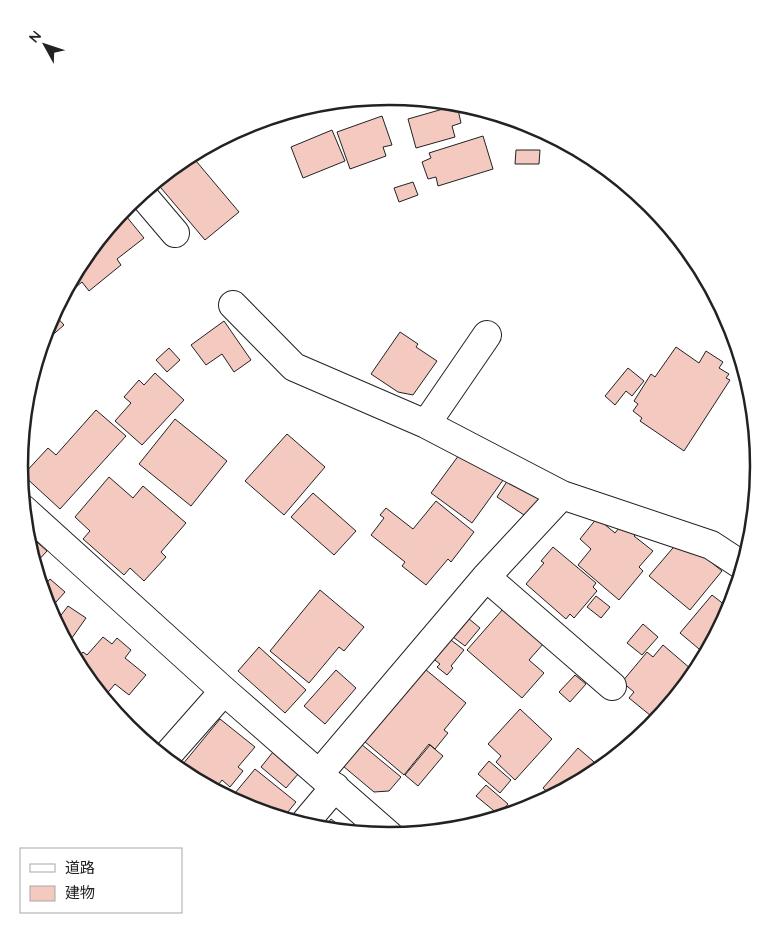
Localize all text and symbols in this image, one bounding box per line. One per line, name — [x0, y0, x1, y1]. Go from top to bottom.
north arrow — [20, 20, 70, 70]
text: N — [25, 27, 45, 46]
legend — [20, 848, 182, 913]
text: 道路 — [65, 858, 95, 877]
text: 建物 — [65, 883, 95, 902]

